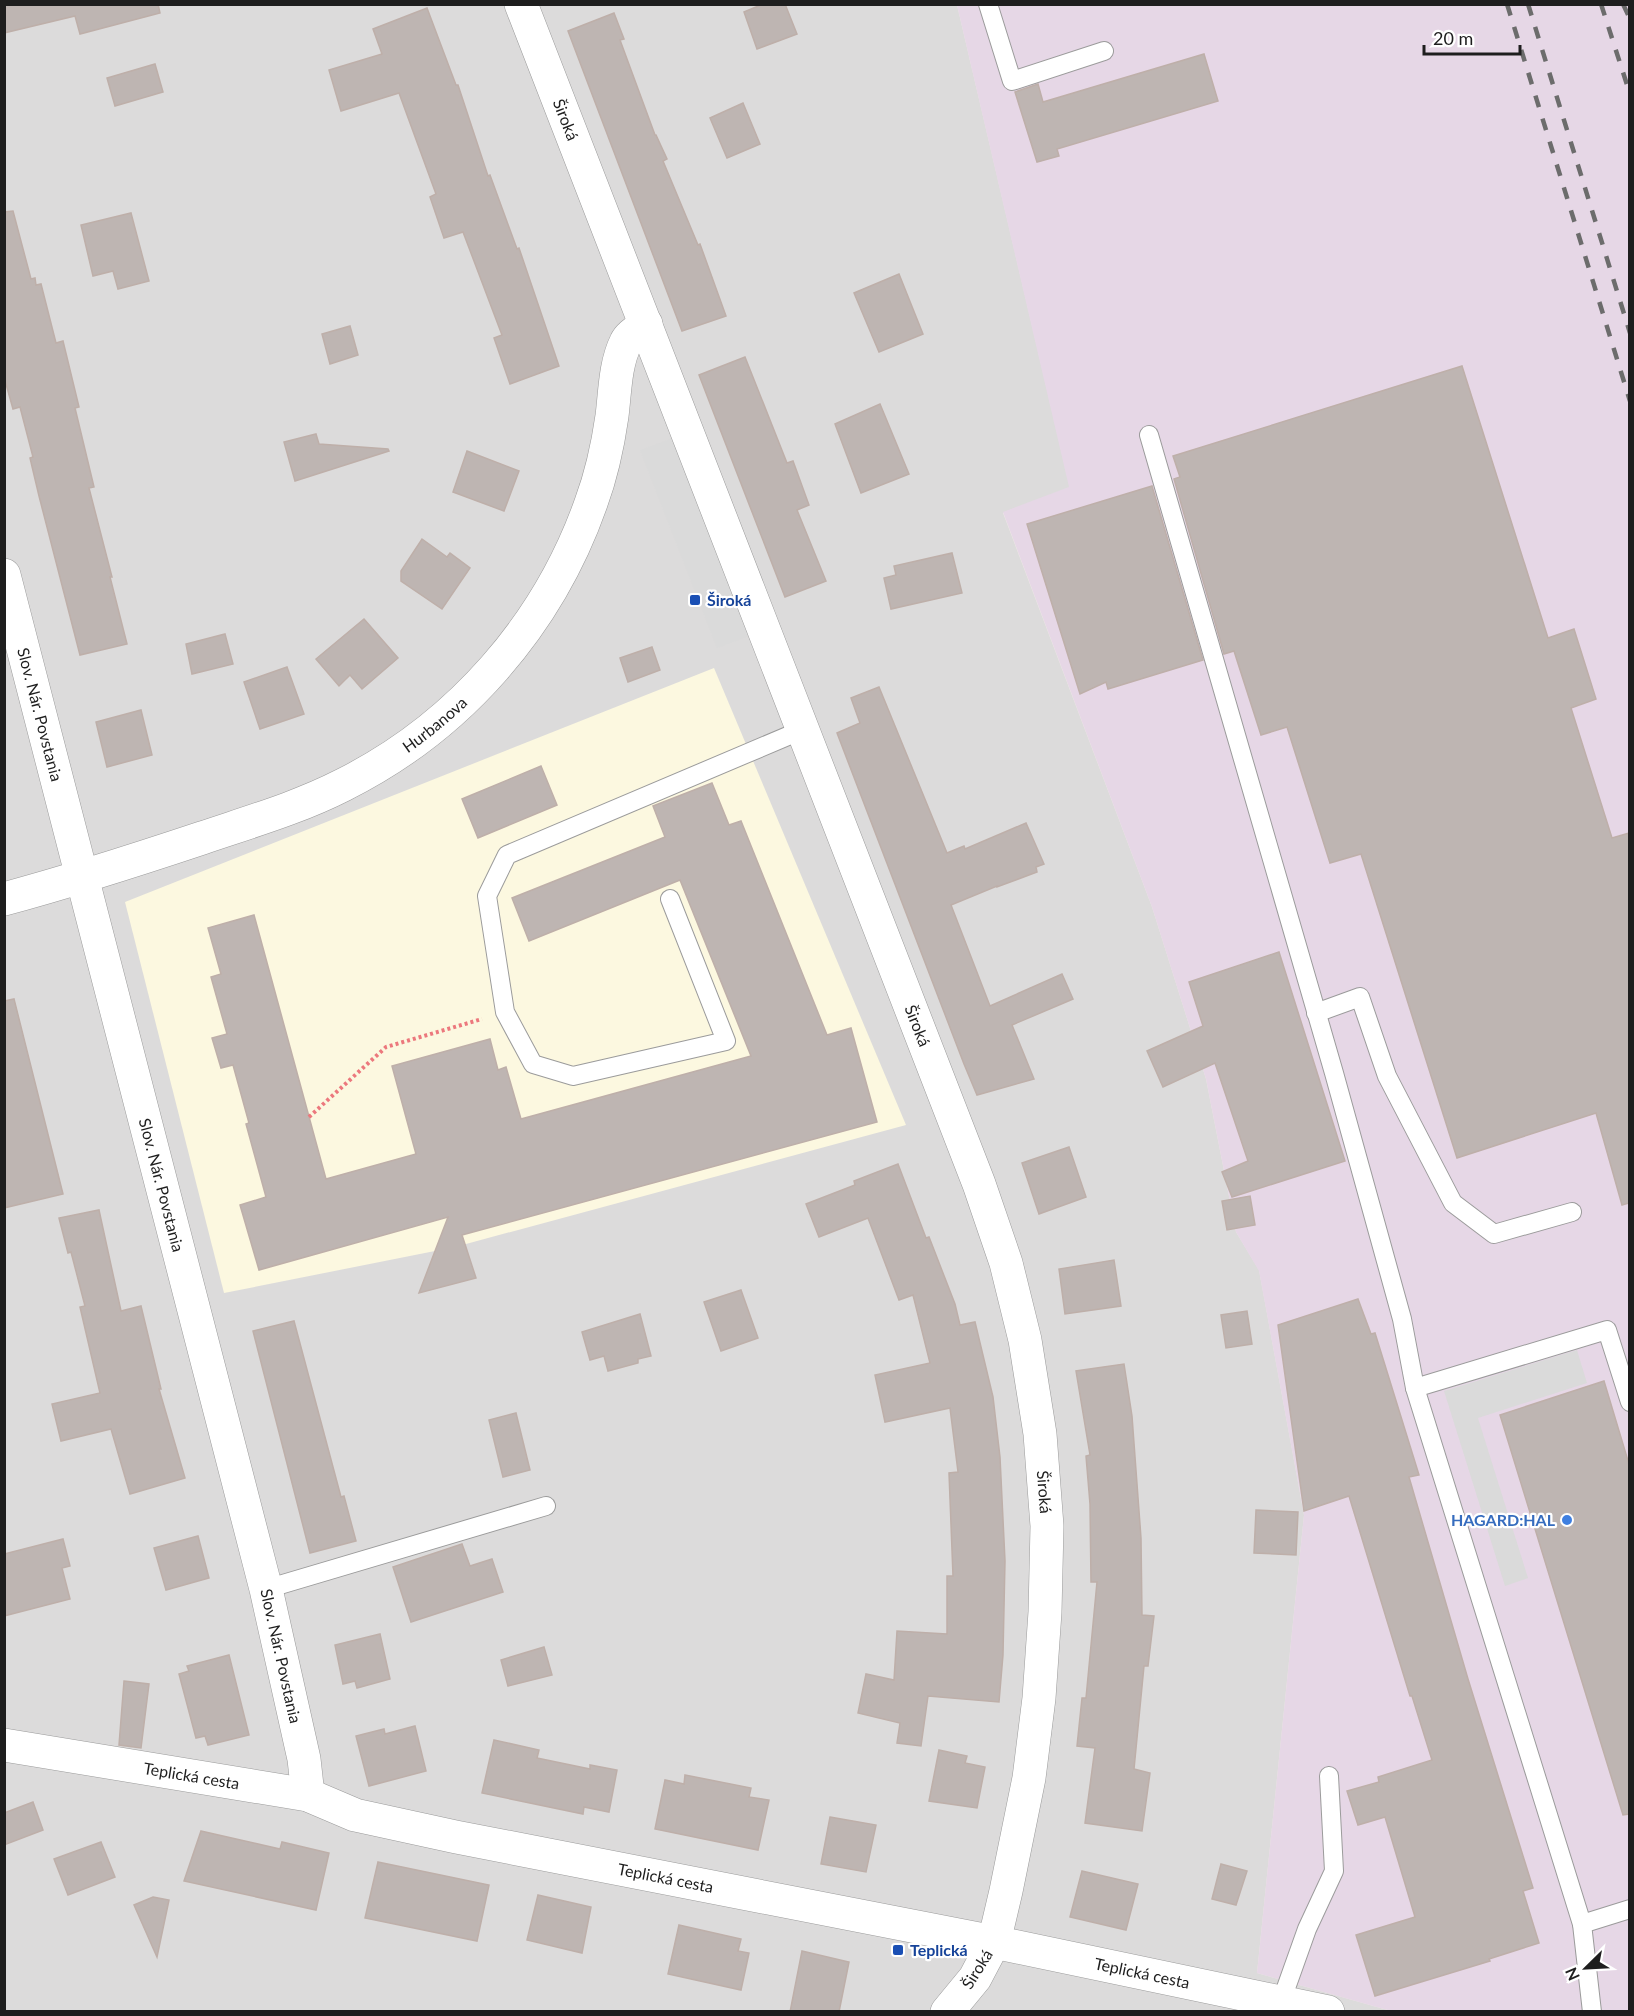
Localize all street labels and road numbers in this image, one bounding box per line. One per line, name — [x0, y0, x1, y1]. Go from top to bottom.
street label: Široká — [550, 96, 583, 143]
street label: Slov. Nár. Povstania — [14, 645, 67, 783]
street label: Hurbanova — [398, 692, 470, 756]
street label: Široká — [901, 1002, 935, 1049]
street label: Slov. Nár. Povstania — [136, 1116, 188, 1254]
street label: Široká — [1034, 1470, 1056, 1514]
street label: Slov. Nár. Povstania — [257, 1587, 306, 1725]
street label: Teplická cesta — [142, 1758, 241, 1793]
street label: Teplická cesta — [616, 1859, 715, 1896]
street label: Široká — [957, 1945, 996, 1992]
street label: Teplická cesta — [1093, 1953, 1192, 1992]

